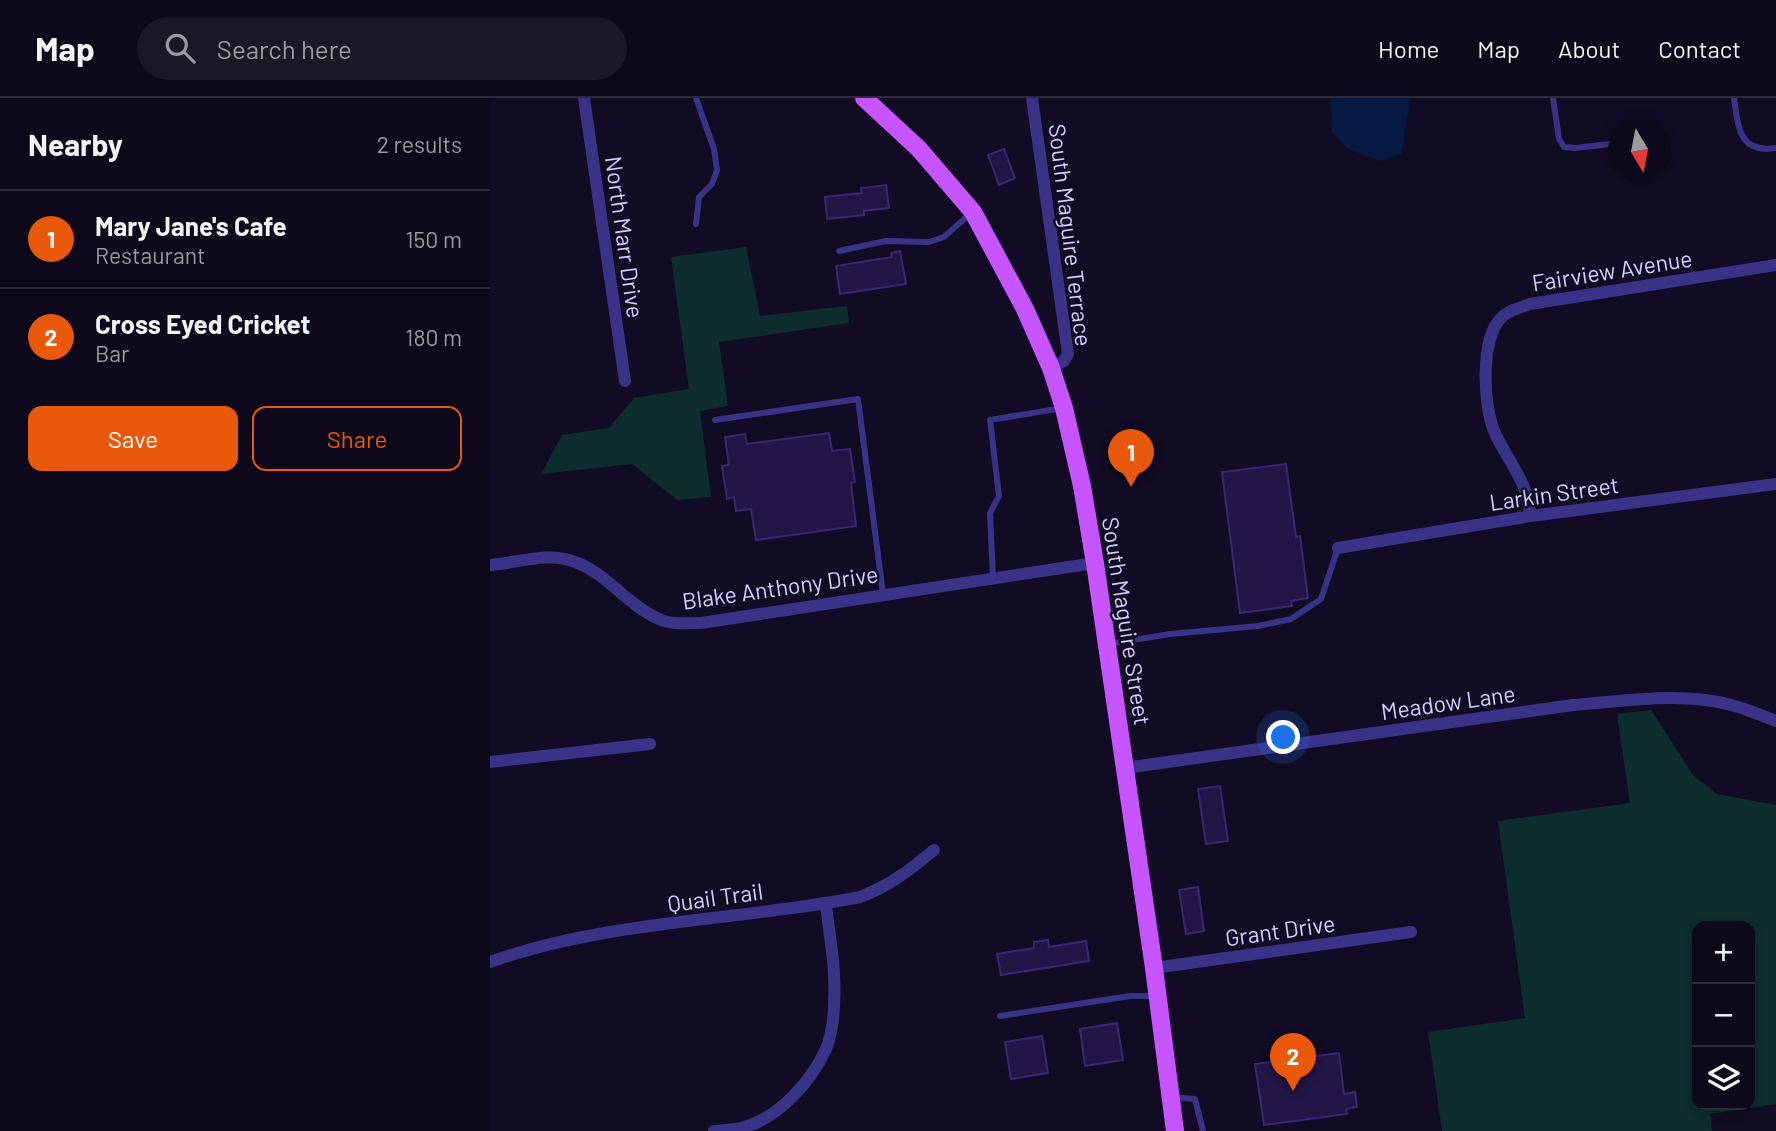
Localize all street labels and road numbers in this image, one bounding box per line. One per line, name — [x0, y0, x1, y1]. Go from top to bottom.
street label: South Maguire Terrace — [1043, 122, 1099, 348]
street label: North Marr Drive — [600, 154, 650, 320]
street label: Fairview Avenue — [1530, 244, 1694, 296]
street label: Larkin Street — [1487, 470, 1621, 516]
street label: South Maguire Street — [1097, 515, 1157, 727]
street label: Blake Anthony Drive — [680, 559, 880, 615]
street label: Meadow Lane — [1379, 679, 1517, 725]
street label: Quail Trail — [665, 876, 765, 918]
street label: Grant Drive — [1223, 908, 1337, 952]

